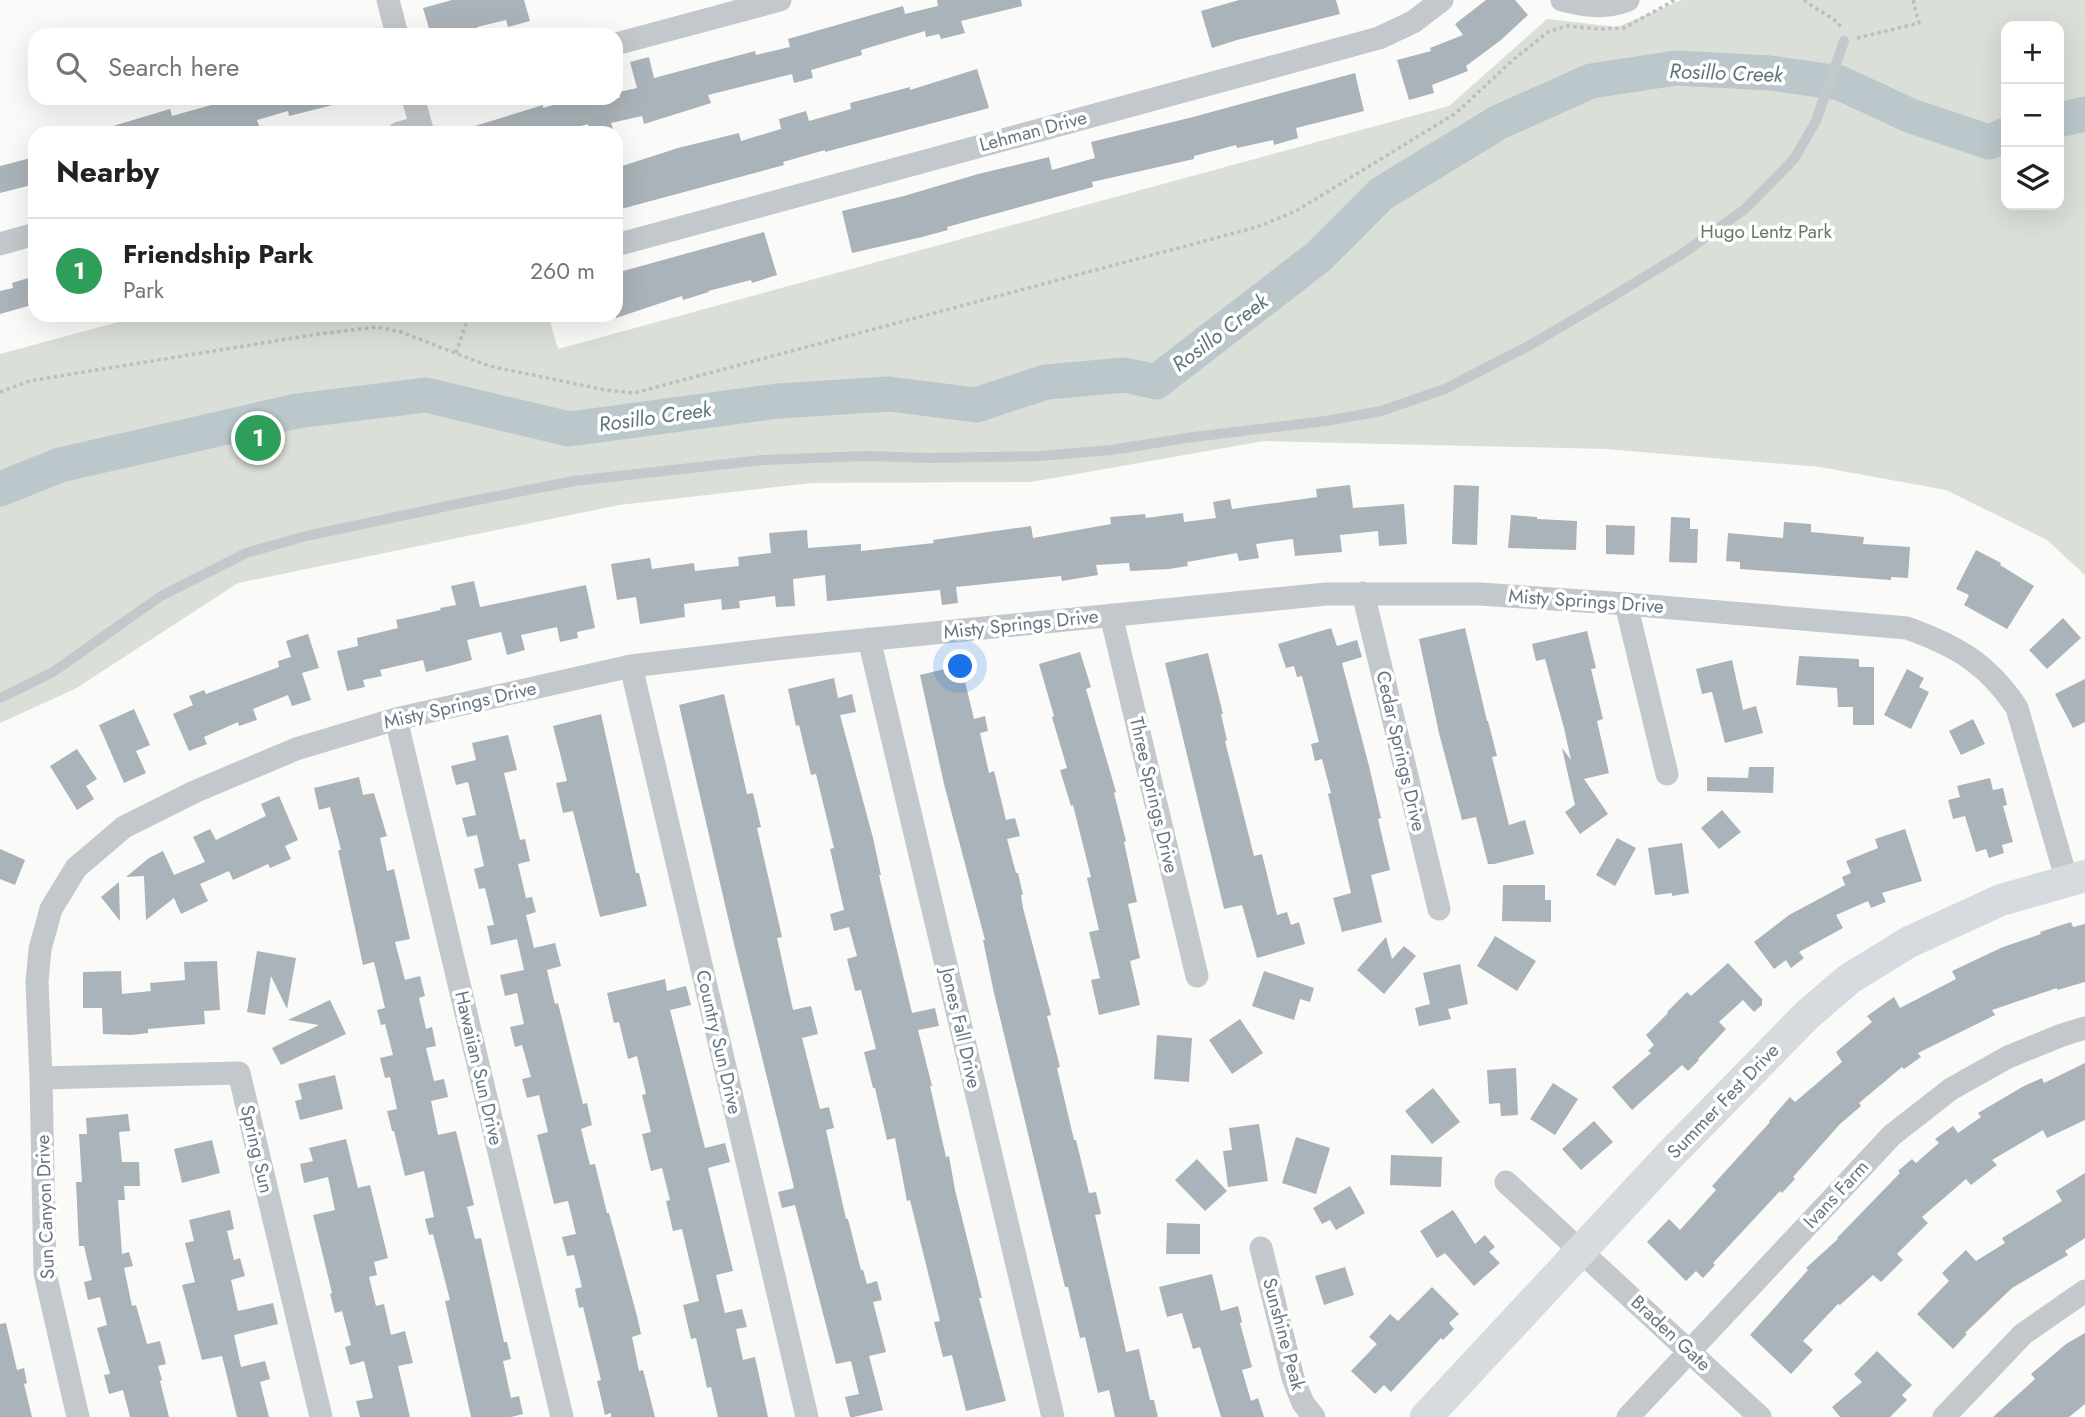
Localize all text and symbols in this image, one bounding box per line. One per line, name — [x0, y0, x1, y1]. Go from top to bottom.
map controls — [2001, 21, 2064, 210]
button: + — [2001, 21, 2064, 84]
search box — [28, 28, 623, 105]
icon: search — [52, 48, 90, 86]
text: Search here — [108, 48, 240, 86]
water label: Rosillo Creek — [1669, 56, 1784, 90]
button: − — [2001, 84, 2064, 147]
street label: Lehman Drive — [976, 104, 1090, 158]
button: layers — [2001, 147, 2064, 210]
text: Nearby — [56, 150, 159, 193]
park label: Hugo Lentz Park — [1700, 218, 1832, 245]
text: Friendship Park — [123, 235, 313, 273]
text: 1 — [73, 254, 85, 288]
text: 260 m — [530, 254, 595, 288]
text: Park — [123, 273, 164, 307]
water label: Rosillo Creek — [1166, 286, 1275, 379]
water label: Rosillo Creek — [597, 394, 714, 440]
pin: 1 — [235, 412, 281, 464]
street label: Misty Springs Drive — [1507, 582, 1665, 620]
street label: Misty Springs Drive — [942, 602, 1100, 646]
your location — [943, 649, 977, 683]
street label: Cedar Springs Drive — [1369, 668, 1433, 834]
street label: Misty Springs Drive — [381, 674, 539, 736]
street label: Three Springs Drive — [1123, 714, 1185, 876]
street label: Jones Fall Drive — [933, 962, 988, 1091]
street label: Country Sun Drive — [689, 967, 749, 1117]
street label: Hawaiian Sun Drive — [448, 988, 510, 1148]
street label: Summer Fest Drive — [1661, 1037, 1785, 1165]
street label: Spring Sun — [234, 1102, 280, 1196]
street label: Sun Canyon Drive — [29, 1134, 61, 1280]
street label: Ivans Farm — [1797, 1154, 1875, 1234]
street label: Sunshine Peak — [1256, 1275, 1312, 1394]
street label: Braden Gate — [1625, 1289, 1717, 1377]

